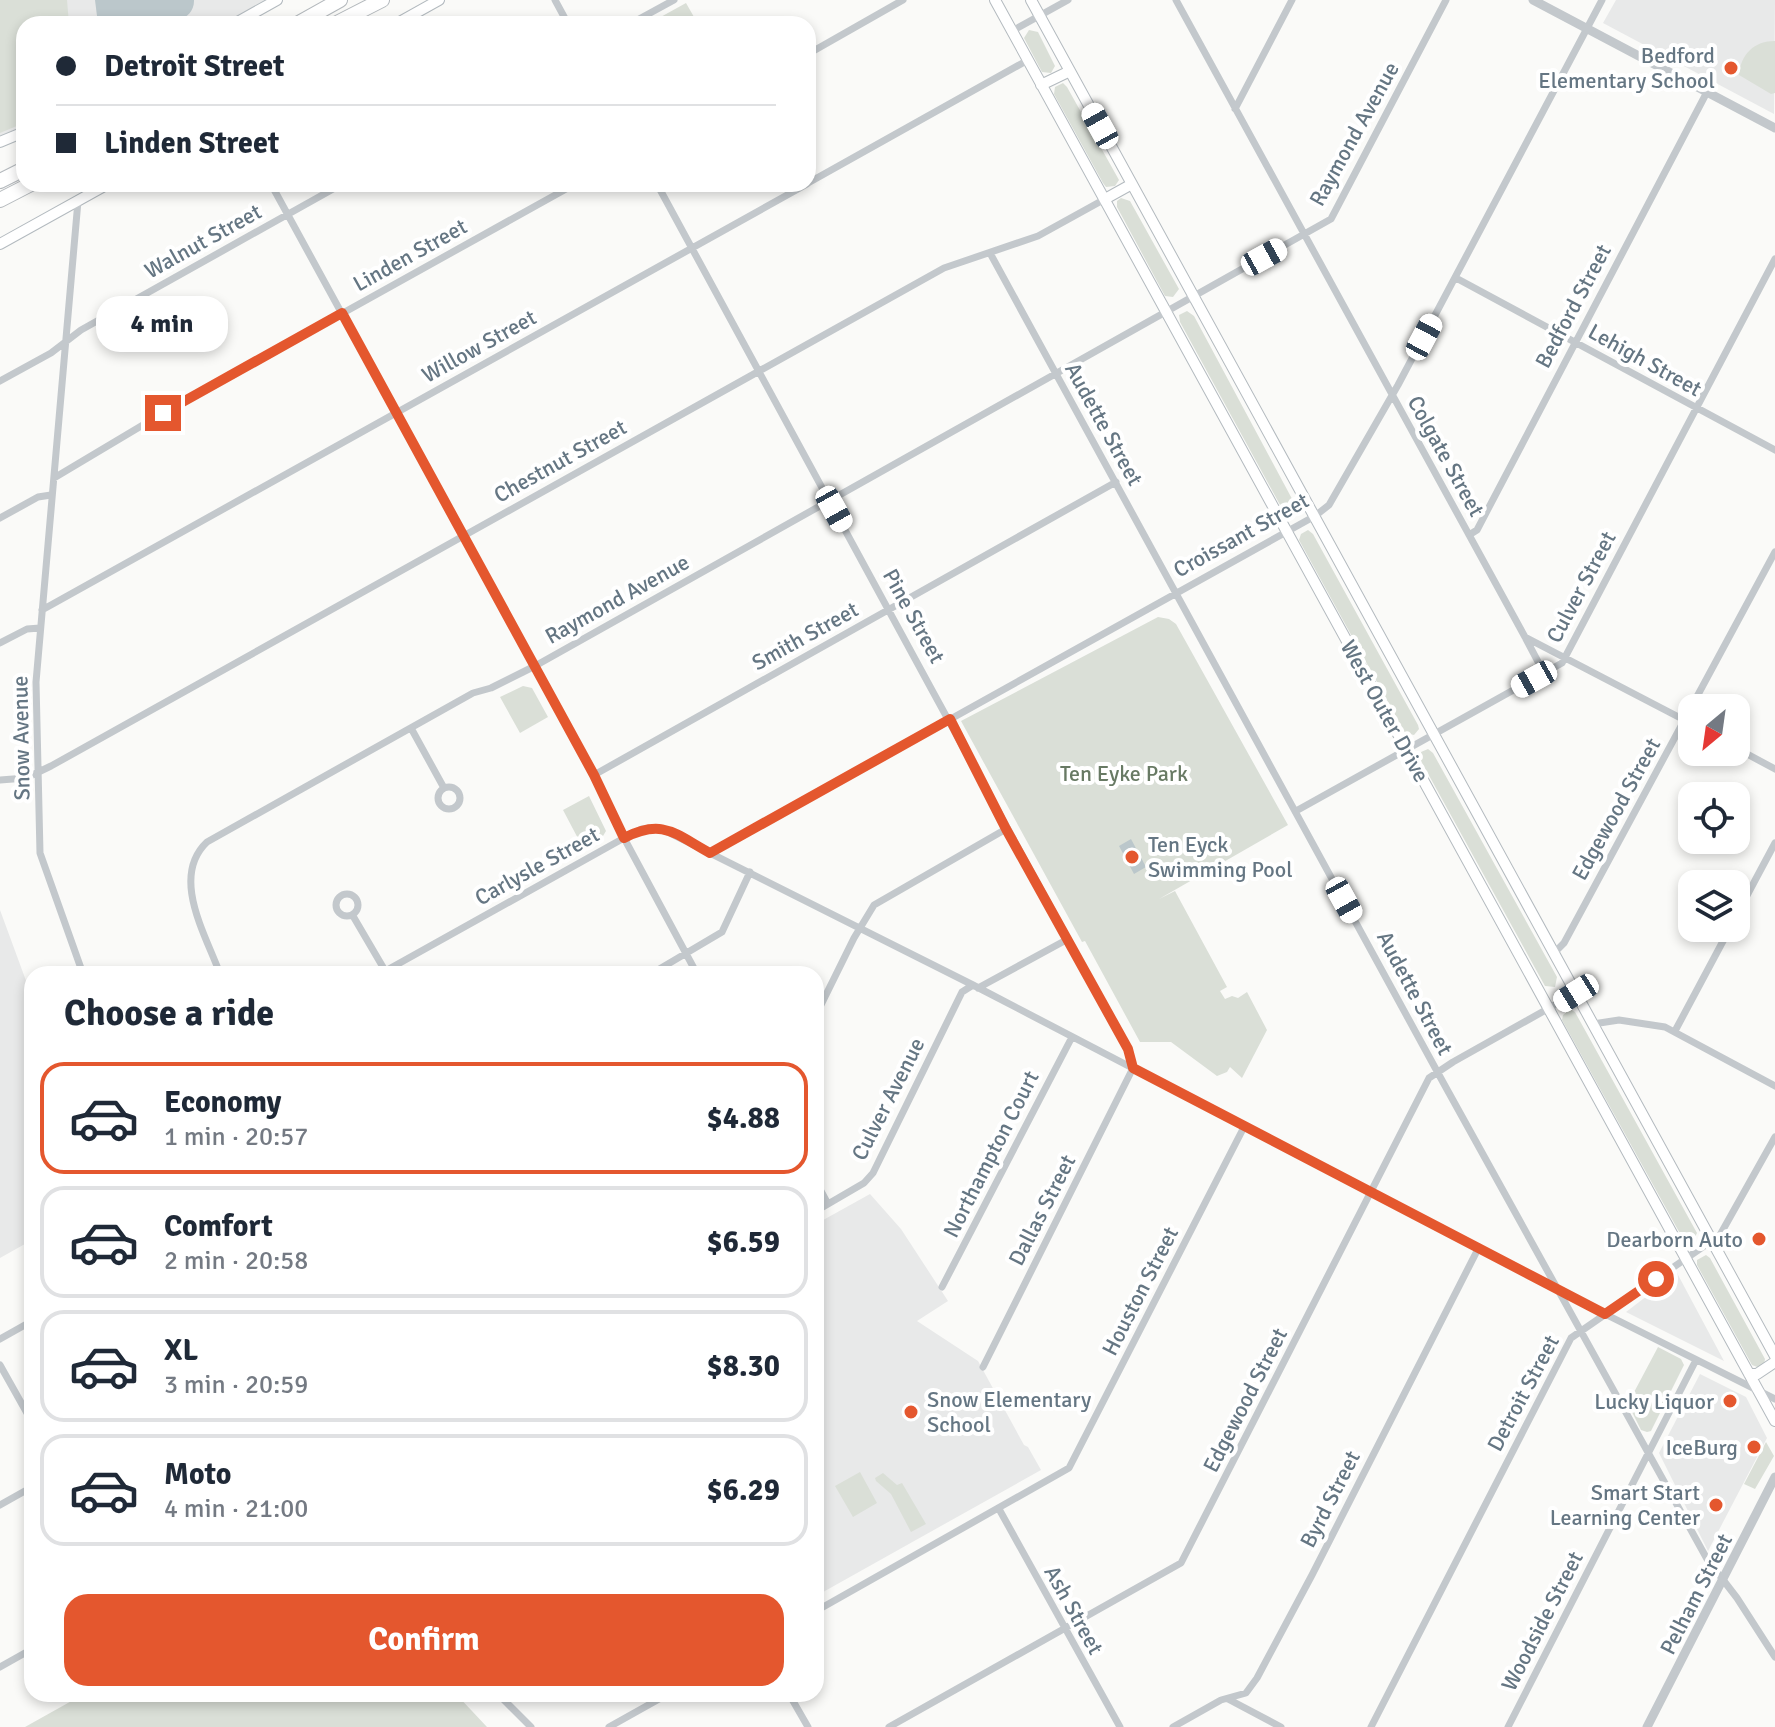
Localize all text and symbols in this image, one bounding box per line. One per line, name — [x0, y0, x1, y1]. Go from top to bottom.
place label: Bedford Elementary School — [1538, 42, 1715, 94]
text: Detroit Street — [104, 48, 284, 85]
street label: Raymond Avenue — [1303, 57, 1405, 211]
marker: Bedford Elementary School — [1722, 59, 1740, 77]
car — [1078, 99, 1122, 153]
text: Linden Street — [104, 125, 279, 162]
street label: Walnut Street — [140, 198, 266, 284]
street label: Linden Street — [348, 213, 472, 297]
car — [1237, 235, 1291, 279]
street label: Bedford Street — [1529, 239, 1617, 373]
callout: 4 min — [97, 297, 229, 353]
street label: Willow Street — [417, 303, 541, 388]
text: 4 min — [131, 308, 193, 340]
car — [1402, 310, 1446, 364]
street label: Lehigh Street — [1584, 318, 1707, 402]
street label: Audette Street — [1059, 358, 1149, 490]
street label: Colgate Street — [1402, 391, 1490, 521]
route end — [145, 395, 181, 431]
street label: Chestnut Street — [489, 413, 631, 509]
car — [812, 482, 856, 536]
street label: Croissant Street — [1169, 487, 1314, 583]
street label: Culver Street — [1540, 526, 1622, 647]
street label: Raymond Avenue — [540, 548, 694, 650]
street label: Pine Street — [877, 564, 951, 668]
street label: Smith Street — [747, 596, 863, 676]
street label: West Outer Drive — [1335, 635, 1435, 787]
car — [1507, 657, 1561, 701]
street label: Snow Avenue — [6, 675, 36, 801]
north arrow — [1678, 694, 1750, 766]
map controls — [1678, 694, 1750, 942]
street label: Edgewood Street — [1566, 733, 1666, 885]
park label: Ten Eyke Park — [1060, 760, 1188, 787]
button: locate — [1678, 782, 1750, 854]
street label: Carlysle Street — [470, 821, 604, 911]
place label: Ten Eyck Swimming Pool — [1148, 831, 1293, 883]
marker: Ten Eyck Swimming Pool — [1123, 848, 1141, 866]
button: layers — [1678, 870, 1750, 942]
car — [1322, 873, 1366, 927]
street label: Audette Street — [1371, 926, 1459, 1060]
car — [1549, 970, 1603, 1016]
text: Choose a ride — [64, 991, 274, 1036]
street label: Culver Avenue — [846, 1033, 930, 1165]
street label: Northampton Court — [937, 1066, 1045, 1242]
icon: car — [68, 1082, 140, 1154]
text: Economy — [164, 1084, 281, 1121]
text: $4.88 — [707, 1100, 780, 1137]
text: 1 min · 20:57 — [164, 1121, 308, 1153]
street label: Dallas Street — [1003, 1150, 1082, 1270]
icon: car — [68, 1206, 140, 1278]
text: Comfort — [164, 1208, 273, 1245]
street label: Houston Street — [1096, 1222, 1184, 1360]
text: $6.59 — [707, 1224, 780, 1261]
place label: Dearborn Auto — [1606, 1226, 1743, 1253]
marker: Dearborn Auto — [1750, 1230, 1768, 1248]
text: 2 min · 20:58 — [164, 1245, 308, 1277]
route start — [1638, 1261, 1674, 1297]
street label: Edgewood Street — [1197, 1323, 1293, 1477]
icon: car — [68, 1330, 140, 1402]
street label: Detroit Street — [1481, 1330, 1565, 1456]
text: XL — [164, 1332, 198, 1369]
text: $8.30 — [707, 1348, 780, 1385]
text: 3 min · 20:59 — [164, 1369, 308, 1401]
place label: Snow Elementary School — [927, 1386, 1092, 1438]
place label: Lucky Liquor — [1594, 1388, 1714, 1415]
marker: Lucky Liquor — [1721, 1392, 1739, 1410]
marker: Snow Elementary School — [902, 1403, 920, 1421]
place label: IceBurg — [1665, 1434, 1738, 1461]
marker: IceBurg — [1745, 1438, 1763, 1456]
street label: Byrd Street — [1294, 1446, 1366, 1552]
icon: car — [68, 1454, 140, 1526]
text: Moto — [164, 1456, 231, 1493]
text: $6.29 — [707, 1472, 780, 1509]
place label: Smart Start Learning Center — [1550, 1479, 1700, 1531]
text: 4 min · 21:00 — [164, 1493, 308, 1525]
marker: Smart Start Learning Center — [1707, 1496, 1725, 1514]
street label: Pelham Street — [1654, 1529, 1738, 1659]
street label: Woodside Street — [1495, 1547, 1589, 1695]
street label: Ash Street — [1039, 1561, 1110, 1659]
button: Confirm — [64, 1594, 784, 1686]

